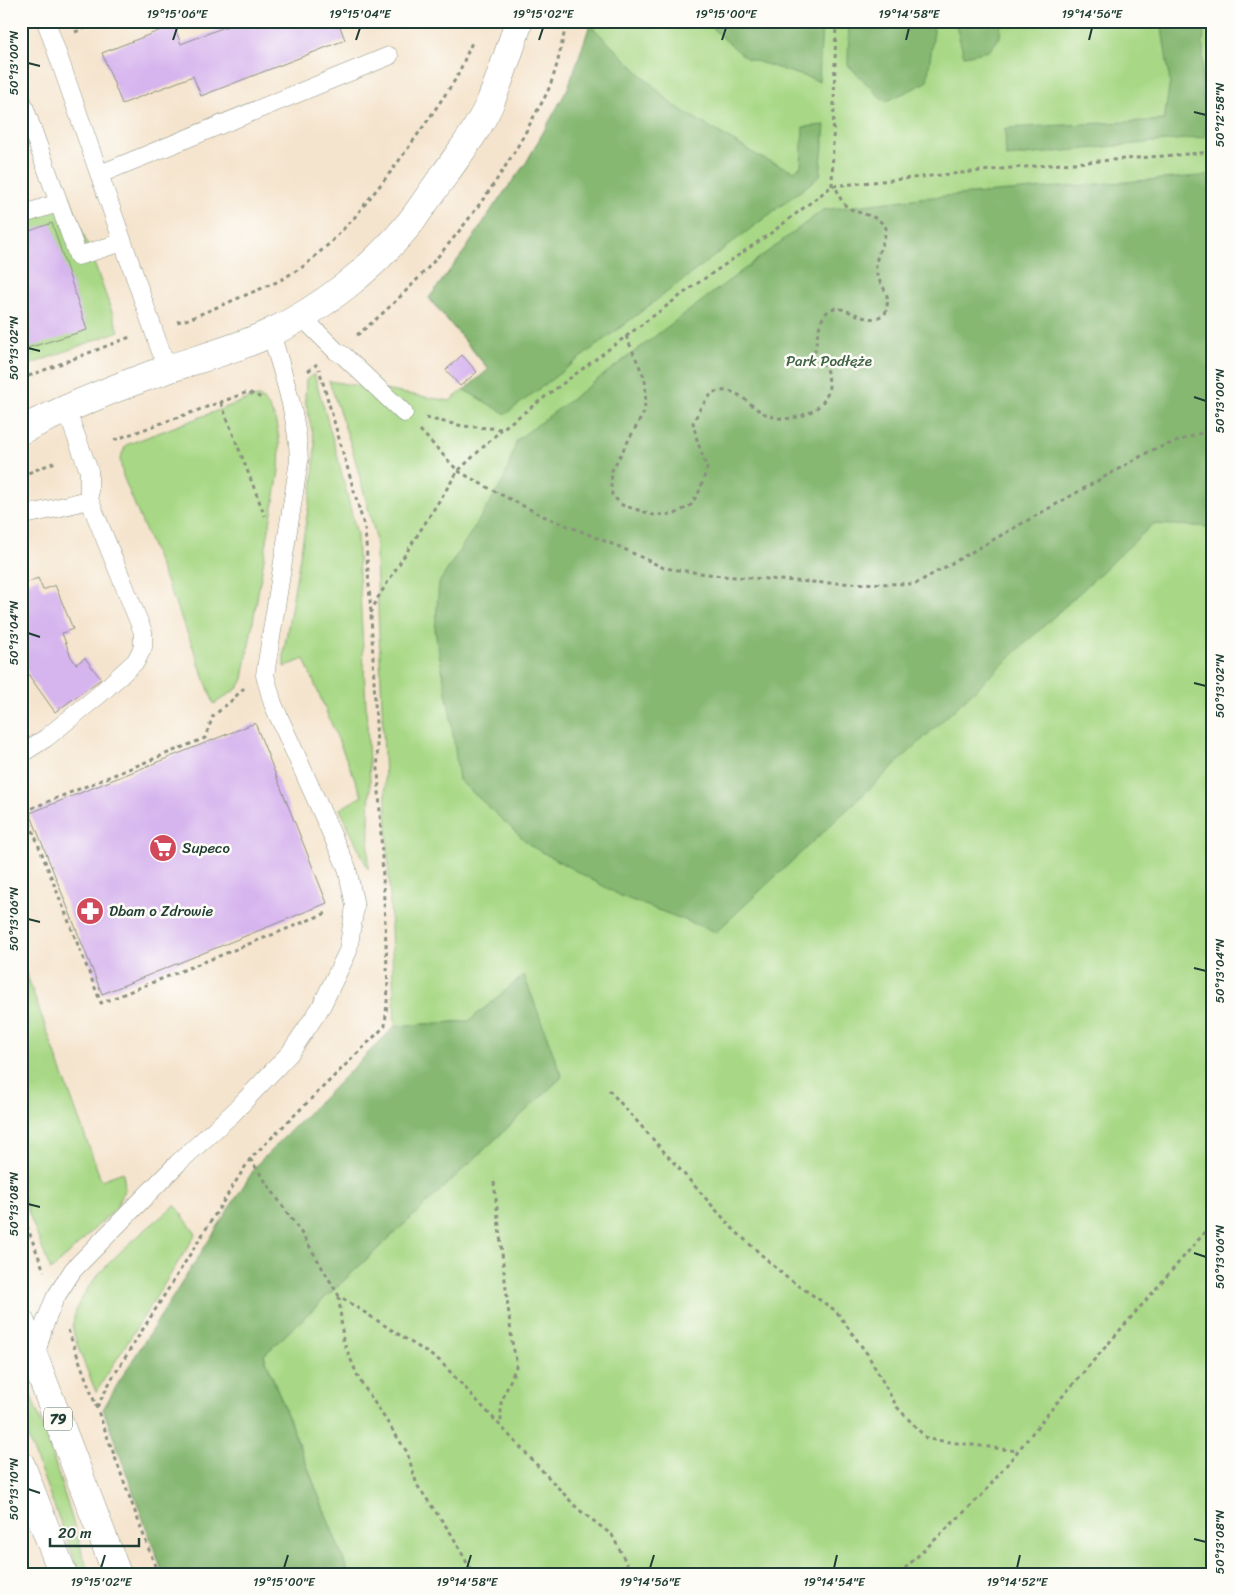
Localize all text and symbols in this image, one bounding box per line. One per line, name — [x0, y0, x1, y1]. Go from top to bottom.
text: 19°15'06"E — [147, 3, 209, 25]
text: 19°15'04"E — [329, 3, 392, 25]
text: 19°15'02"E — [513, 3, 575, 25]
text: 19°15'00"E — [695, 3, 758, 25]
text: 19°14'58"E — [879, 3, 941, 25]
text: 19°14'56"E — [1062, 3, 1124, 25]
text: 50°13'00"N — [3, 30, 25, 95]
text: 50°12'58"N — [1209, 82, 1231, 147]
text: 50°13'02"N — [3, 315, 25, 380]
park label: Park Podłęże — [786, 348, 872, 374]
text: 50°13'00"N — [1209, 368, 1231, 433]
text: 50°13'04"N — [3, 600, 25, 665]
text: 50°13'02"N — [1209, 653, 1231, 718]
supermarket icon: Supeco — [148, 833, 178, 863]
place label: Supeco — [182, 835, 231, 861]
text: 50°13'06"N — [3, 886, 25, 951]
pharmacy icon: Dbam o Zdrowie — [75, 896, 105, 926]
place label: Dbam o Zdrowie — [109, 898, 214, 924]
text: 50°13'04"N — [1209, 938, 1231, 1003]
text: 50°13'08"N — [3, 1171, 25, 1236]
text: 50°13'06"N — [1209, 1224, 1231, 1289]
road number: 79 — [44, 1408, 72, 1430]
text: 50°13'10"N — [3, 1457, 25, 1520]
text: 50°13'08"N — [1209, 1509, 1231, 1574]
scale bar — [50, 1515, 139, 1547]
text: 20 m — [58, 1520, 92, 1546]
text: 19°15'02"E — [71, 1571, 133, 1593]
text: 19°15'00"E — [253, 1571, 316, 1593]
text: 19°14'58"E — [437, 1571, 499, 1593]
text: 19°14'56"E — [620, 1571, 682, 1593]
text: 19°14'54"E — [803, 1571, 866, 1593]
text: 19°14'52"E — [987, 1571, 1049, 1593]

